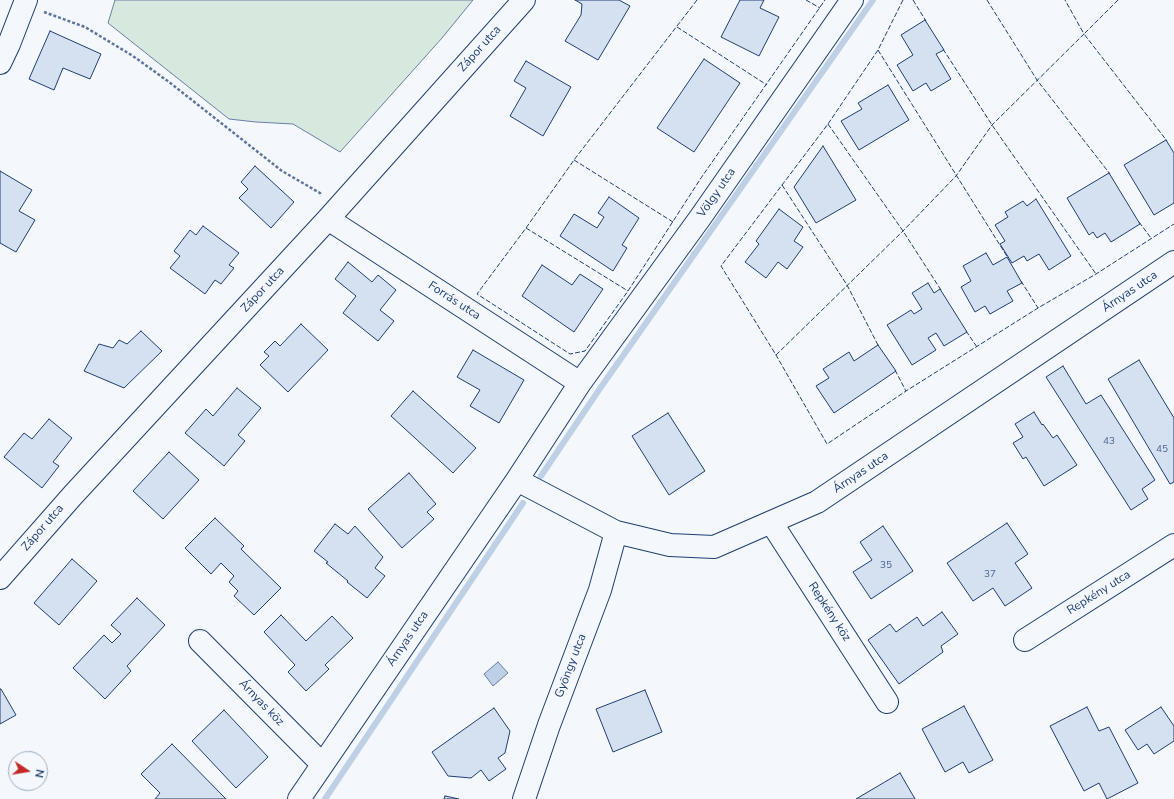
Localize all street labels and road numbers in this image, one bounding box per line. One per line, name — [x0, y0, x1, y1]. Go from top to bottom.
street label: Zápor utca — [456, 23, 504, 75]
street label: Völgy utca — [695, 166, 739, 220]
street label: Zápor utca — [238, 264, 288, 316]
street label: Árnyas utca — [1100, 268, 1160, 316]
street label: Forrás utca — [425, 279, 483, 323]
street label: Árnyas utca — [831, 449, 891, 497]
street label: Zápor utca — [19, 502, 67, 554]
street label: Repkény utca — [1065, 568, 1133, 618]
street label: Repkény köz — [805, 580, 853, 644]
street label: Árnyas utca — [384, 609, 432, 669]
street label: Gyöngy utca — [552, 632, 590, 700]
street label: Árnyas köz — [235, 677, 287, 729]

